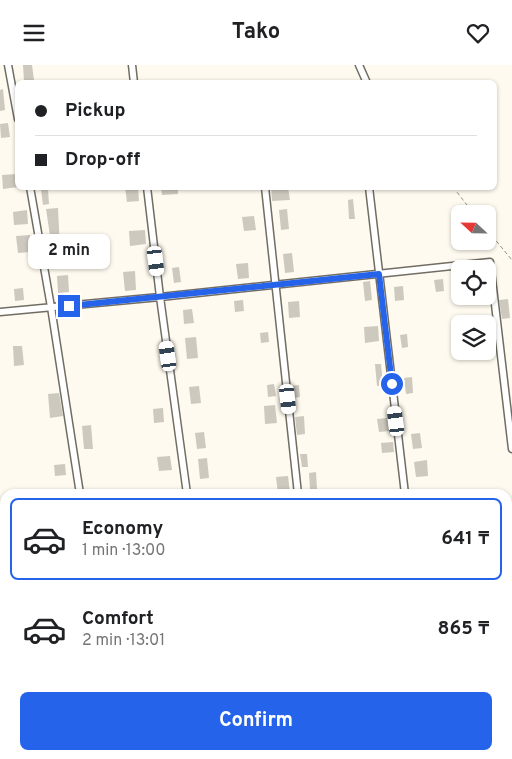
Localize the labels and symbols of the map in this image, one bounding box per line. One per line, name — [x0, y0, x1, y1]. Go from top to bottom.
north arrow — [451, 205, 496, 250]
callout: 2 min — [28, 233, 110, 269]
car — [146, 245, 165, 277]
route end — [58, 295, 80, 317]
car — [158, 340, 177, 372]
route start — [381, 373, 403, 395]
car — [278, 383, 297, 415]
car — [386, 405, 405, 437]

